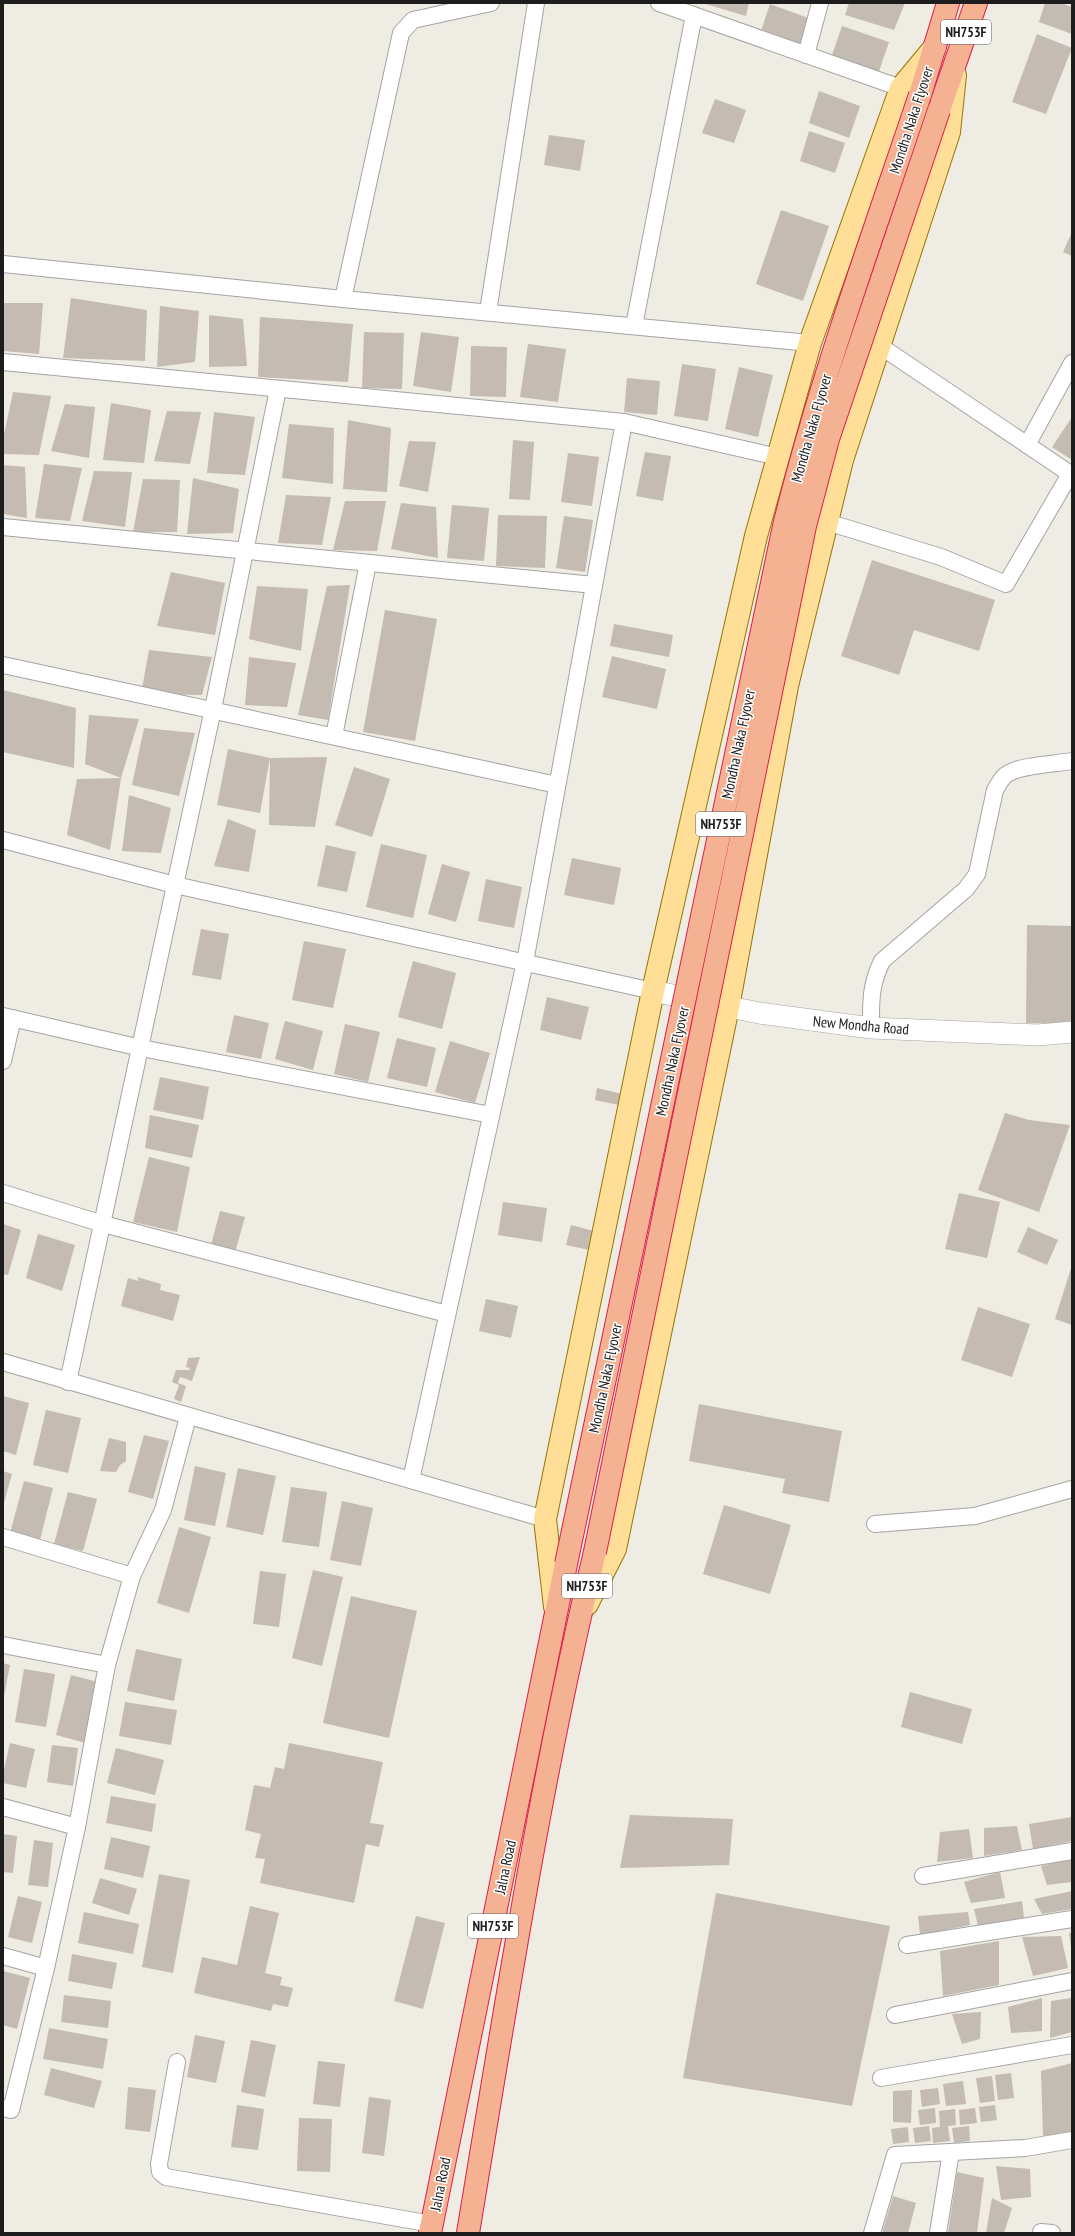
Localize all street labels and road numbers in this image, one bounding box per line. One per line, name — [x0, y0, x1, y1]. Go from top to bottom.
road number: NH753F — [941, 20, 991, 44]
street label: Mondha Naka Flyover — [885, 63, 938, 176]
street label: Mondha Naka Flyover — [786, 371, 836, 484]
street label: Mondha Naka Flyover — [717, 687, 759, 801]
road number: NH753F — [696, 812, 746, 836]
street label: Mondha Naka Flyover — [651, 1004, 693, 1118]
street label: New Mondha Road — [812, 1011, 910, 1039]
street label: Mondha Naka Flyover — [584, 1321, 626, 1435]
road number: NH753F — [562, 1574, 612, 1598]
street label: Jalna Road — [490, 1838, 520, 1897]
road number: NH753F — [468, 1914, 518, 1938]
street label: Jalna Road — [425, 2155, 455, 2214]

